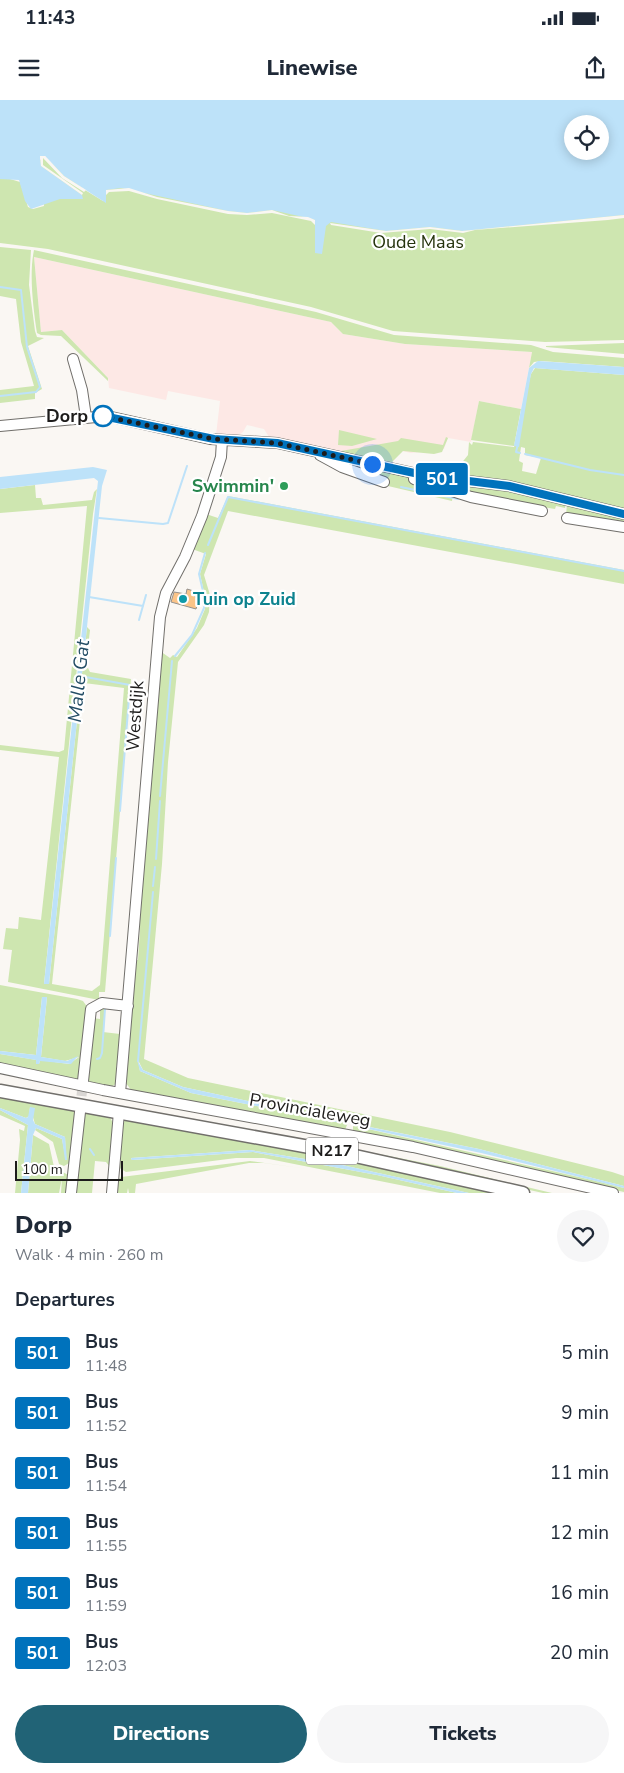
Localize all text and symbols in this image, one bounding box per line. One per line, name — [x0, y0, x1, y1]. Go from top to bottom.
text: 11:43 — [25, 5, 75, 31]
text: Linewise — [266, 53, 358, 83]
icon: menu — [15, 54, 43, 82]
icon: share — [581, 54, 609, 82]
map controls — [564, 115, 609, 160]
button: locate — [564, 115, 609, 160]
park label: Oude Maas — [372, 230, 464, 254]
place label: Dorp — [46, 404, 88, 428]
marker: Dorp — [92, 405, 114, 427]
your location — [360, 452, 385, 477]
line badge: 501 — [413, 463, 471, 495]
text: 501 — [426, 467, 458, 491]
place label: Swimmin' — [192, 474, 274, 498]
marker: Swimmin' — [278, 480, 290, 492]
place label: Tuin op Zuid — [193, 587, 296, 611]
marker: Tuin op Zuid — [177, 593, 189, 605]
water label: Malle Gat — [62, 637, 96, 724]
street label: Westdijk — [121, 679, 150, 752]
street label: Provincialeweg — [247, 1088, 373, 1132]
road number: N217 — [306, 1138, 358, 1164]
scale bar — [15, 1158, 122, 1181]
text: 100 m — [22, 1160, 63, 1179]
text: Dorp — [15, 1209, 72, 1241]
button: heart — [557, 1210, 609, 1262]
text: Walk · 4 min · 260 m — [15, 1244, 163, 1266]
text: Departures — [15, 1287, 115, 1313]
text: Bus — [85, 1329, 118, 1355]
text: 5 min — [561, 1340, 609, 1366]
text: 501 — [26, 1341, 59, 1365]
text: 11:48 — [85, 1355, 127, 1377]
text: Bus — [85, 1389, 118, 1415]
text: 9 min — [561, 1400, 609, 1426]
text: 501 — [26, 1401, 59, 1425]
text: 11:52 — [85, 1415, 127, 1437]
text: Bus — [85, 1449, 118, 1475]
text: 11 min — [550, 1460, 609, 1486]
text: 501 — [26, 1461, 59, 1485]
text: 11:54 — [85, 1475, 127, 1497]
text: Bus — [85, 1509, 118, 1535]
text: 12 min — [550, 1520, 609, 1546]
text: 501 — [26, 1521, 59, 1545]
text: 11:55 — [85, 1535, 127, 1557]
text: Bus — [85, 1569, 118, 1595]
text: 16 min — [550, 1580, 609, 1606]
text: 501 — [26, 1581, 59, 1605]
text: 11:59 — [85, 1595, 127, 1617]
text: Bus — [85, 1629, 118, 1655]
text: 20 min — [550, 1640, 609, 1666]
text: 501 — [26, 1641, 59, 1665]
text: 12:03 — [85, 1655, 127, 1677]
button: Directions — [15, 1705, 307, 1763]
button: Tickets — [317, 1705, 609, 1763]

